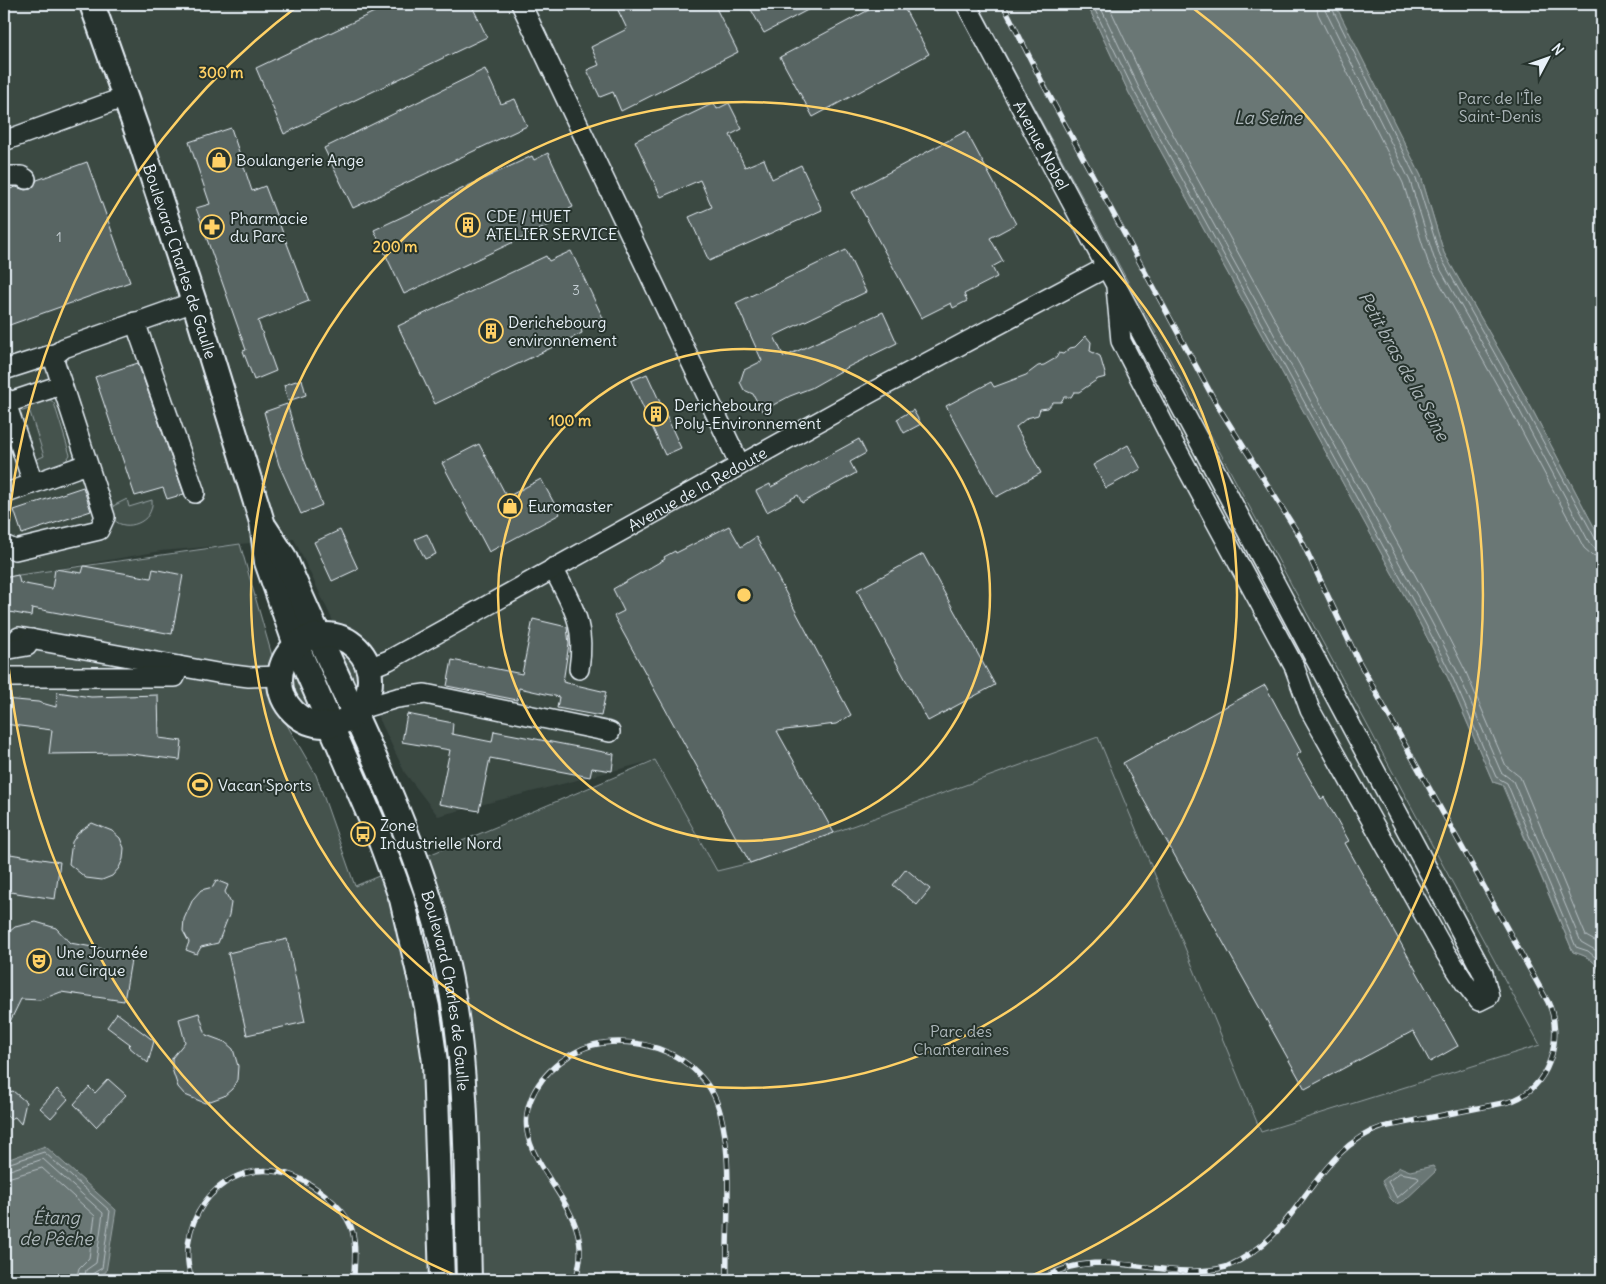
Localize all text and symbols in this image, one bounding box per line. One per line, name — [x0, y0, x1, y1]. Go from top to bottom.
north arrow — [1524, 32, 1574, 82]
text: N — [1548, 40, 1568, 59]
text: 300 m — [199, 63, 244, 82]
park label: Parc de l'Île Saint-Denis — [1458, 88, 1542, 126]
street label: Avenue Nobel — [1009, 97, 1073, 193]
water label: La Seine — [1234, 106, 1303, 129]
shop icon: Boulangerie Ange — [206, 147, 232, 173]
place label: Boulangerie Ange — [236, 150, 364, 170]
street label: Boulevard Charles de Gaulle — [139, 161, 221, 361]
place label: CDE / HUET ATELIER SERVICE — [486, 206, 617, 244]
place label: Pharmacie du Parc — [230, 208, 308, 246]
building icon: CDE / HUET ATELIER SERVICE — [455, 212, 481, 238]
pharmacy icon: Pharmacie du Parc — [199, 214, 225, 240]
house number: 1 — [56, 228, 62, 246]
text: 200 m — [373, 237, 417, 256]
house number: 3 — [572, 281, 580, 299]
water label: Petit bras de la Seine — [1353, 287, 1455, 446]
place label: Derichebourg environnement — [508, 312, 617, 350]
building icon: Derichebourg environnement — [478, 318, 504, 344]
place label: Derichebourg Poly-Environnement — [674, 395, 822, 433]
building icon: Derichebourg Poly-Environnement — [643, 401, 669, 427]
text: 100 m — [549, 411, 591, 430]
street label: Avenue de la Redoute — [624, 442, 770, 536]
shop icon: Euromaster — [497, 493, 523, 519]
place label: Euromaster — [528, 496, 613, 516]
centre of rings — [735, 586, 753, 604]
sports icon: Vacan'Sports — [187, 772, 213, 798]
place label: Vacan'Sports — [218, 775, 312, 795]
place label: Zone Industrielle Nord — [380, 815, 502, 853]
bus stop icon: Zone Industrielle Nord — [350, 821, 376, 847]
street label: Boulevard Charles de Gaulle — [417, 888, 474, 1092]
place label: Une Journée au Cirque — [56, 942, 148, 980]
theatre icon: Une Journée au Cirque — [26, 948, 52, 974]
park label: Parc des Chanteraines — [913, 1021, 1009, 1059]
water label: Étang de Pêche — [19, 1206, 94, 1250]

